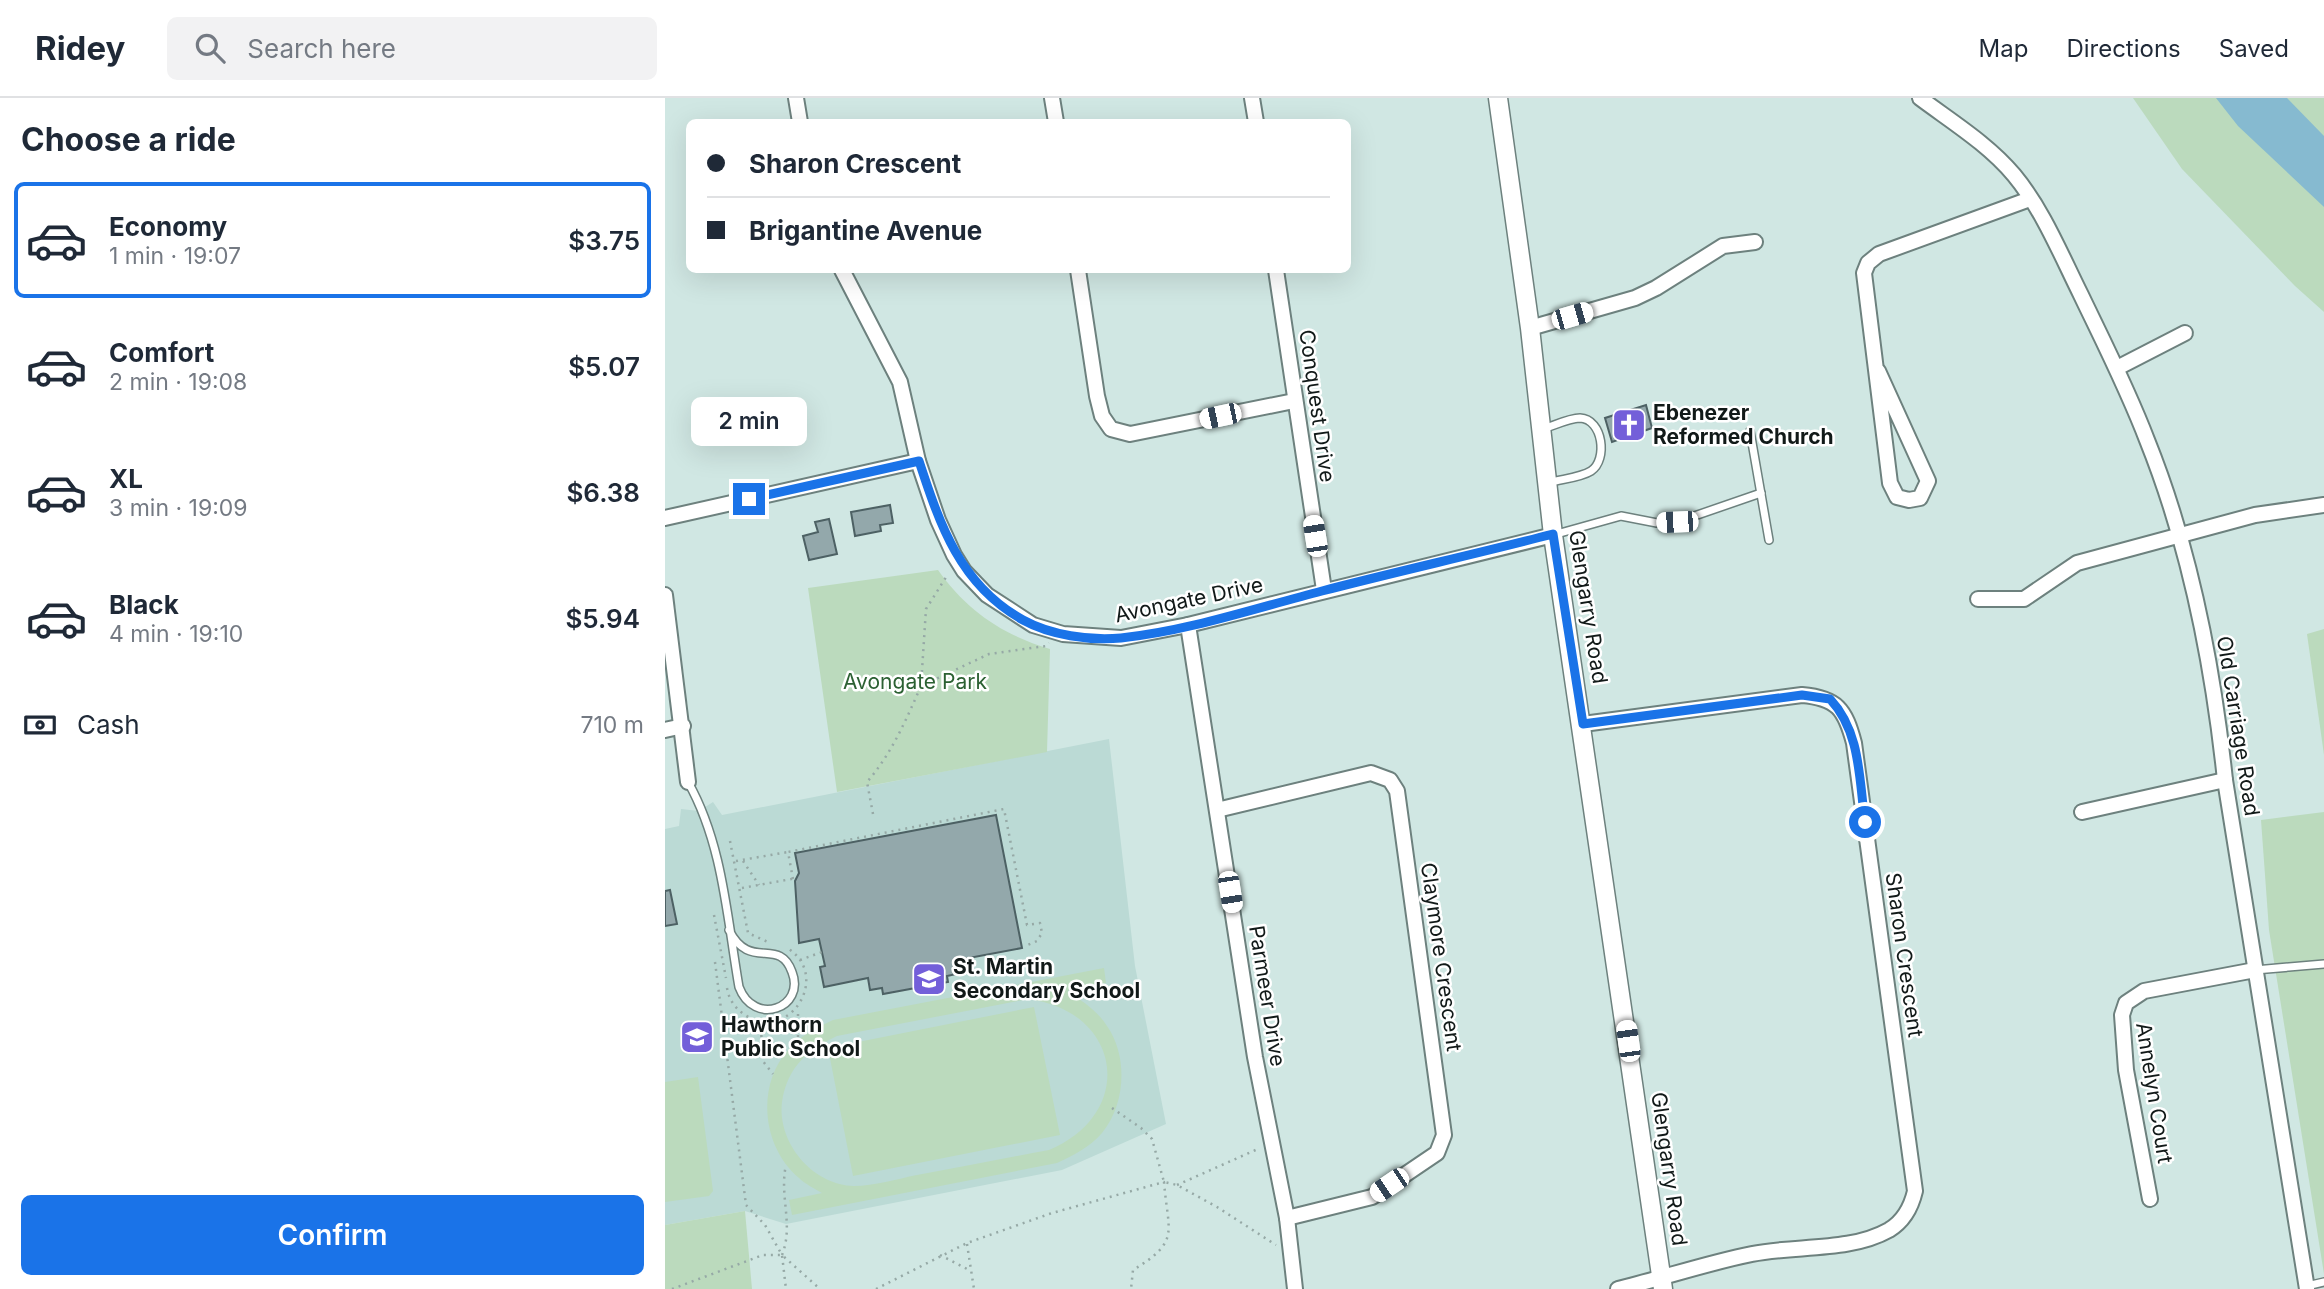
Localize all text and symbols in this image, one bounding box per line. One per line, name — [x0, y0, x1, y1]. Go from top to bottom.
search box — [167, 17, 657, 80]
text: Ridey — [35, 28, 125, 68]
icon: search — [191, 29, 229, 67]
text: Search here — [247, 33, 396, 64]
text: Map — [1979, 34, 2028, 63]
text: Directions — [2066, 34, 2181, 63]
text: Saved — [2219, 34, 2289, 63]
text: Choose a ride — [21, 120, 236, 159]
text: Sharon Crescent — [749, 148, 961, 179]
icon: car — [25, 209, 88, 272]
text: Economy — [109, 211, 227, 242]
text: Brigantine Avenue — [749, 215, 982, 246]
text: $3.75 — [568, 225, 640, 256]
text: 1 min · 19:07 — [109, 242, 241, 270]
car — [1549, 300, 1596, 332]
street label: Conquest Drive — [1294, 328, 1341, 484]
icon: car — [25, 335, 88, 398]
text: Comfort — [109, 337, 214, 368]
text: $5.07 — [568, 351, 640, 382]
text: 2 min · 19:08 — [109, 368, 247, 396]
callout: 2 min — [691, 398, 807, 446]
place label: Ebenezer Reformed Church — [1653, 400, 1834, 449]
car — [1198, 401, 1243, 431]
church icon: Ebenezer Reformed Church — [1610, 406, 1648, 444]
text: 2 min — [719, 407, 779, 435]
icon: car — [25, 461, 88, 524]
text: XL — [109, 463, 143, 494]
text: $6.38 — [566, 477, 640, 508]
route end — [733, 483, 765, 515]
text: 3 min · 19:09 — [109, 494, 248, 522]
car — [1656, 511, 1699, 533]
car — [1302, 514, 1329, 558]
street label: Glengarry Road — [1564, 528, 1613, 685]
street label: Avongate Drive — [1112, 572, 1265, 627]
icon: car — [25, 587, 88, 650]
text: Black — [109, 589, 179, 620]
text: $5.94 — [565, 603, 640, 634]
text: 4 min · 19:10 — [109, 620, 243, 648]
street label: Old Carriage Road — [2212, 634, 2265, 818]
park label: Avongate Park — [843, 669, 987, 694]
icon: cash — [21, 706, 59, 744]
text: Cash — [77, 709, 140, 740]
text: 710 m — [581, 711, 644, 739]
route start — [1849, 806, 1881, 838]
street label: Claymore Crescent — [1416, 861, 1467, 1053]
car — [1217, 870, 1244, 914]
street label: Sharon Crescent — [1881, 871, 1928, 1039]
street label: Parmeer Drive — [1244, 924, 1291, 1068]
place label: St. Martin Secondary School — [953, 954, 1140, 1003]
school or university icon: St. Martin Secondary School — [910, 960, 948, 998]
place label: Hawthorn Public School — [721, 1012, 860, 1061]
school or university icon: Hawthorn Public School — [678, 1018, 716, 1056]
car — [1615, 1019, 1642, 1063]
street label: Annelyn Court — [2131, 1021, 2178, 1165]
street label: Glengarry Road — [1646, 1090, 1693, 1247]
car — [1366, 1165, 1413, 1205]
button: Confirm — [21, 1195, 644, 1275]

